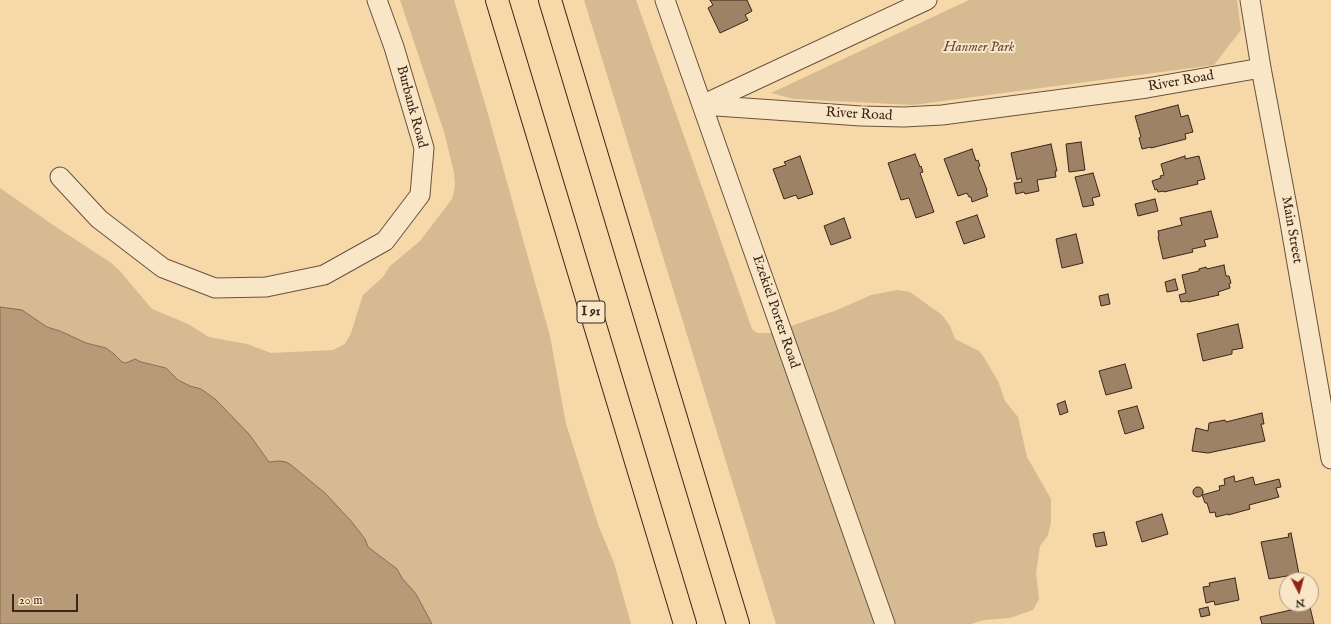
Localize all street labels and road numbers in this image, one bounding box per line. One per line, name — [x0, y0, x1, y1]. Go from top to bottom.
street label: Burbank Road — [392, 64, 430, 150]
street label: River Road — [1147, 68, 1215, 96]
street label: River Road — [825, 105, 893, 125]
street label: Main Street — [1277, 195, 1305, 265]
street label: Ezekiel Porter Road — [748, 253, 802, 371]
road number: I 91 — [577, 301, 605, 323]

